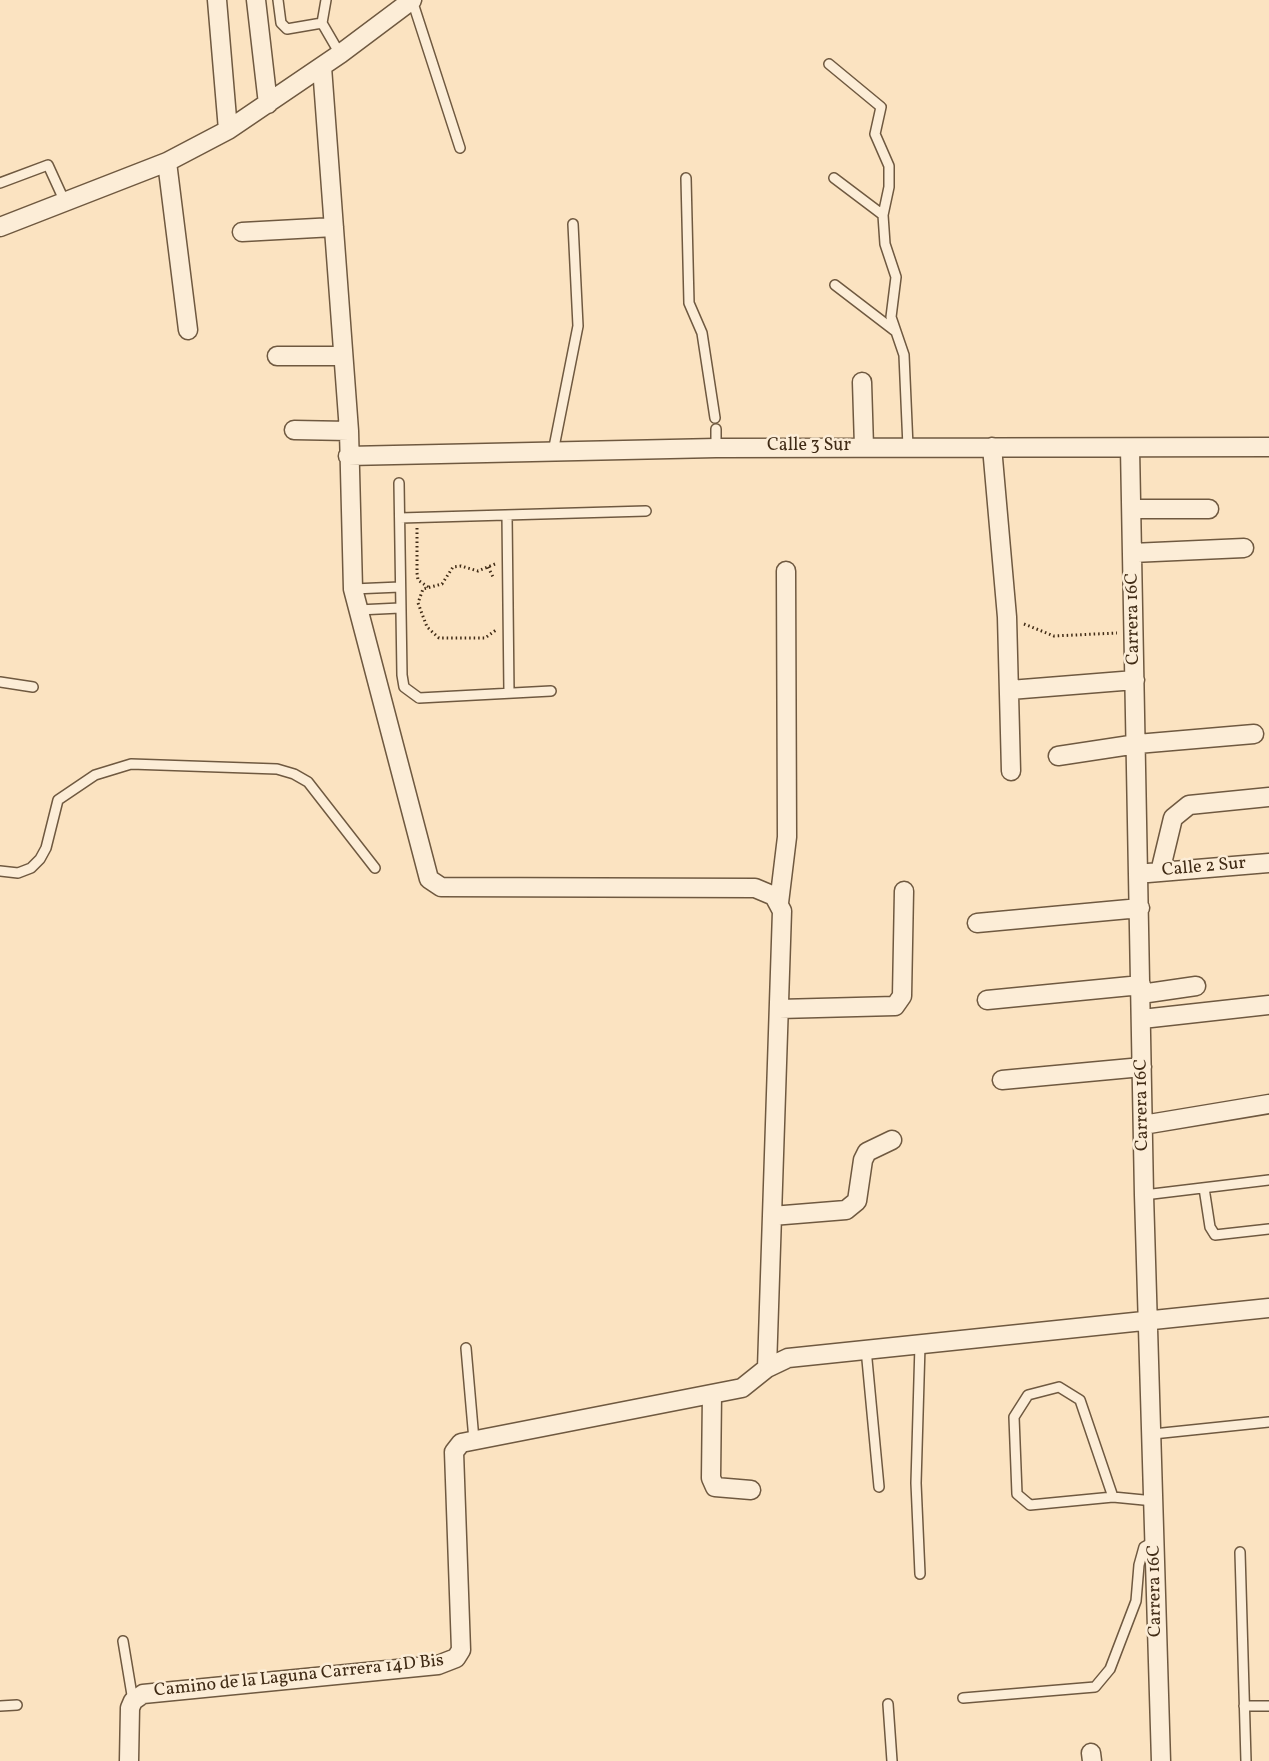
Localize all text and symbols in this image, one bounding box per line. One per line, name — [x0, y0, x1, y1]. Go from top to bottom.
street label: Calle 3 Sur — [767, 436, 851, 458]
street label: Carrera 16C — [1122, 573, 1146, 665]
street label: Calle 2 Sur — [1161, 854, 1247, 882]
street label: Carrera 16C — [1131, 1059, 1155, 1151]
street label: Carrera 16C — [1144, 1545, 1168, 1637]
street label: Camino de la Laguna Carrera 14D Bis — [153, 1651, 445, 1703]

